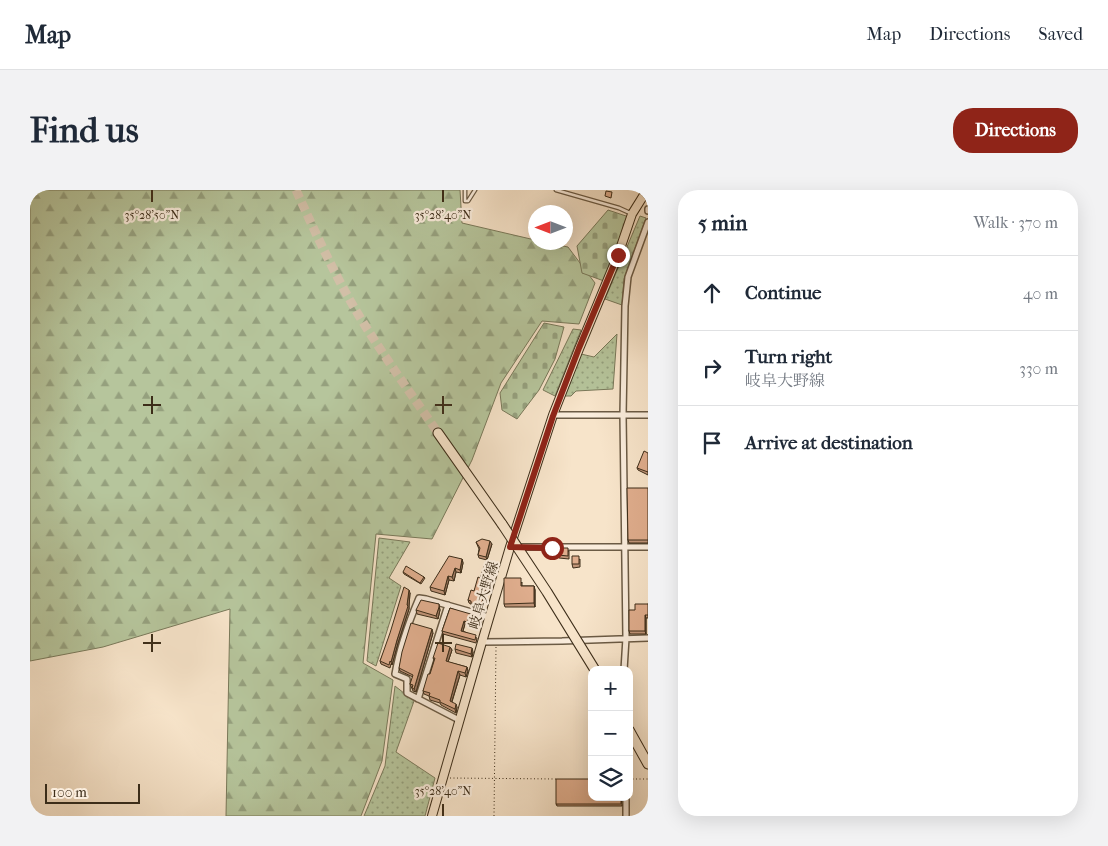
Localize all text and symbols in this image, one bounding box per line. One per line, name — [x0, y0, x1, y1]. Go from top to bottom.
text: Map — [25, 21, 71, 49]
text: Map — [867, 24, 901, 45]
text: Directions — [929, 24, 1010, 45]
text: Saved — [1038, 24, 1083, 45]
button: Directions — [953, 108, 1078, 153]
text: Find us — [30, 110, 139, 151]
north arrow — [528, 205, 573, 250]
text: 35°28'50"N — [125, 208, 179, 222]
text: 35°28'40"N — [415, 208, 471, 222]
text: 5 min — [698, 211, 747, 235]
text: Walk · 370 m — [973, 213, 1058, 232]
route end — [607, 244, 630, 267]
icon: ahead — [698, 279, 726, 307]
text: Continue — [745, 282, 821, 304]
text: 40 m — [1023, 284, 1058, 303]
text: Turn right — [745, 346, 832, 368]
icon: right — [698, 354, 726, 382]
text: 330 m — [1019, 359, 1058, 378]
text: 岐阜大野線 — [745, 371, 825, 390]
icon: arrive — [698, 429, 726, 457]
text: Arrive at destination — [745, 432, 913, 454]
route start — [541, 537, 564, 560]
street label: 岐阜大野線 — [465, 559, 502, 631]
map controls — [588, 666, 633, 801]
button: + — [588, 666, 633, 711]
button: − — [588, 711, 633, 756]
button: layers — [588, 756, 633, 801]
scale bar — [45, 781, 140, 804]
text: 100 m — [52, 784, 87, 801]
text: 35°28'40"N — [415, 784, 471, 798]

